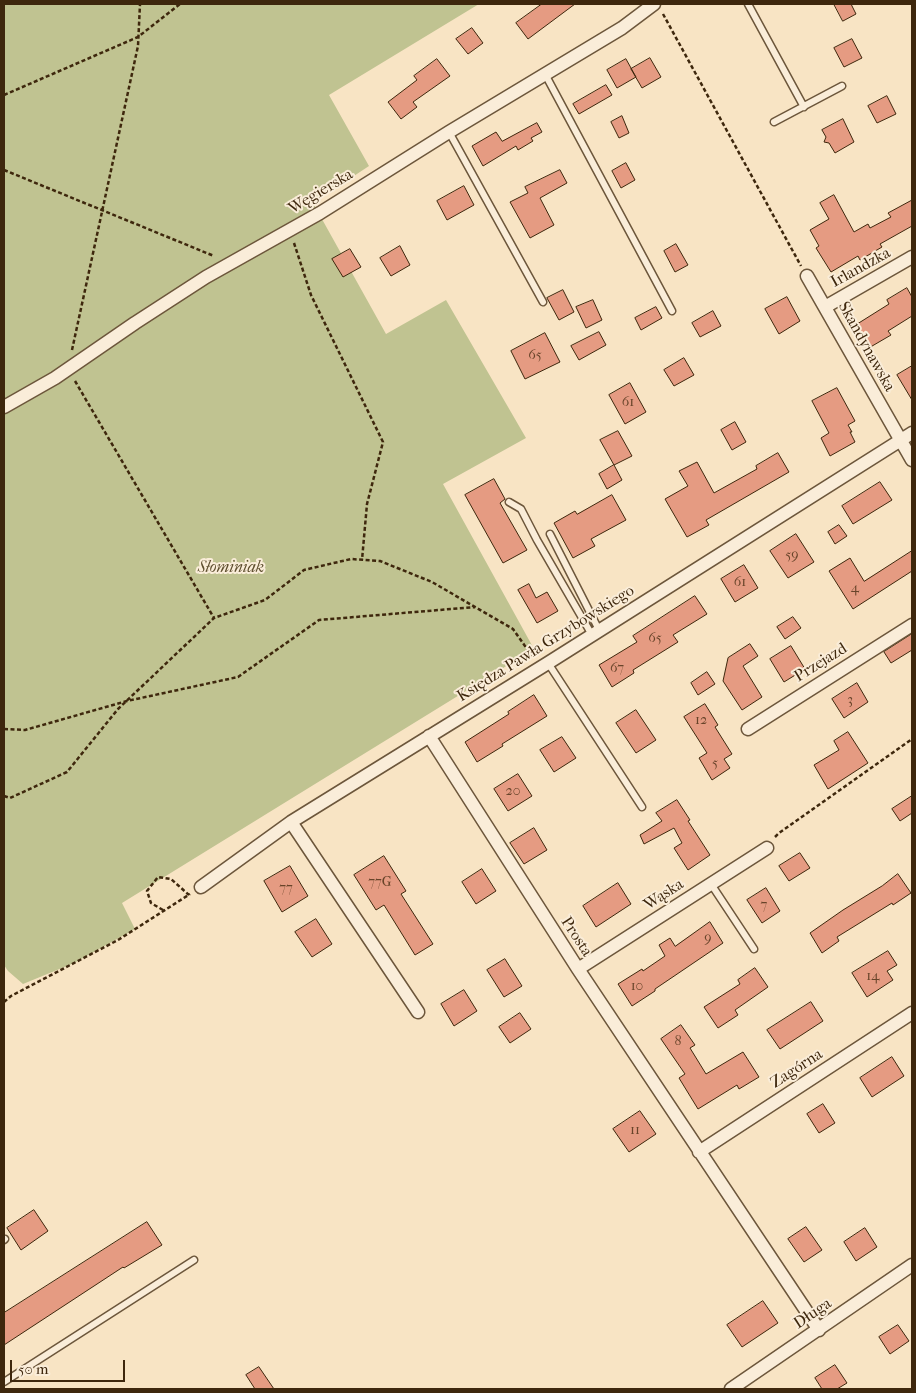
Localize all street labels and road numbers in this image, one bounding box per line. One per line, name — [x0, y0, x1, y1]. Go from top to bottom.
street label: Węgierska — [285, 165, 357, 219]
street label: Irlandzka — [828, 244, 894, 292]
street label: Skandynawska — [833, 299, 899, 395]
street label: Księdza Pawła Grzybowskiego — [454, 581, 638, 707]
street label: Przejazd — [791, 639, 851, 687]
street label: Wąska — [641, 875, 687, 915]
street label: Prosta — [556, 914, 596, 960]
street label: Zagórna — [767, 1045, 827, 1093]
street label: Długa — [790, 1294, 836, 1334]

